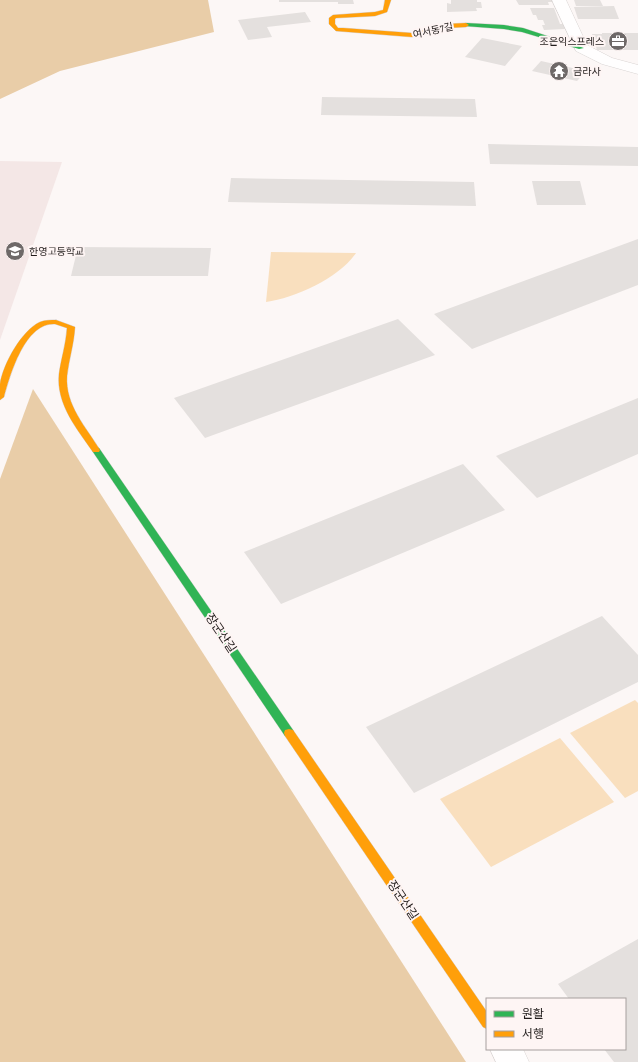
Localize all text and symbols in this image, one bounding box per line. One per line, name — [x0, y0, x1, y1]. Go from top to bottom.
street label: 여서동7길 — [412, 21, 454, 41]
office icon: 조은익스프레스 — [607, 30, 629, 52]
place label: 조은익스프레스 — [540, 36, 604, 48]
temple icon: 금라사 — [548, 60, 570, 82]
place label: 금라사 — [573, 66, 601, 78]
school or university icon: 한영고등학교 — [4, 240, 26, 262]
place label: 한영고등학교 — [29, 246, 84, 258]
street label: 장군산길 — [202, 611, 239, 656]
street label: 장군산길 — [384, 878, 421, 923]
legend — [486, 998, 626, 1050]
text: 원활 — [522, 1007, 544, 1022]
text: 서행 — [522, 1027, 544, 1042]

